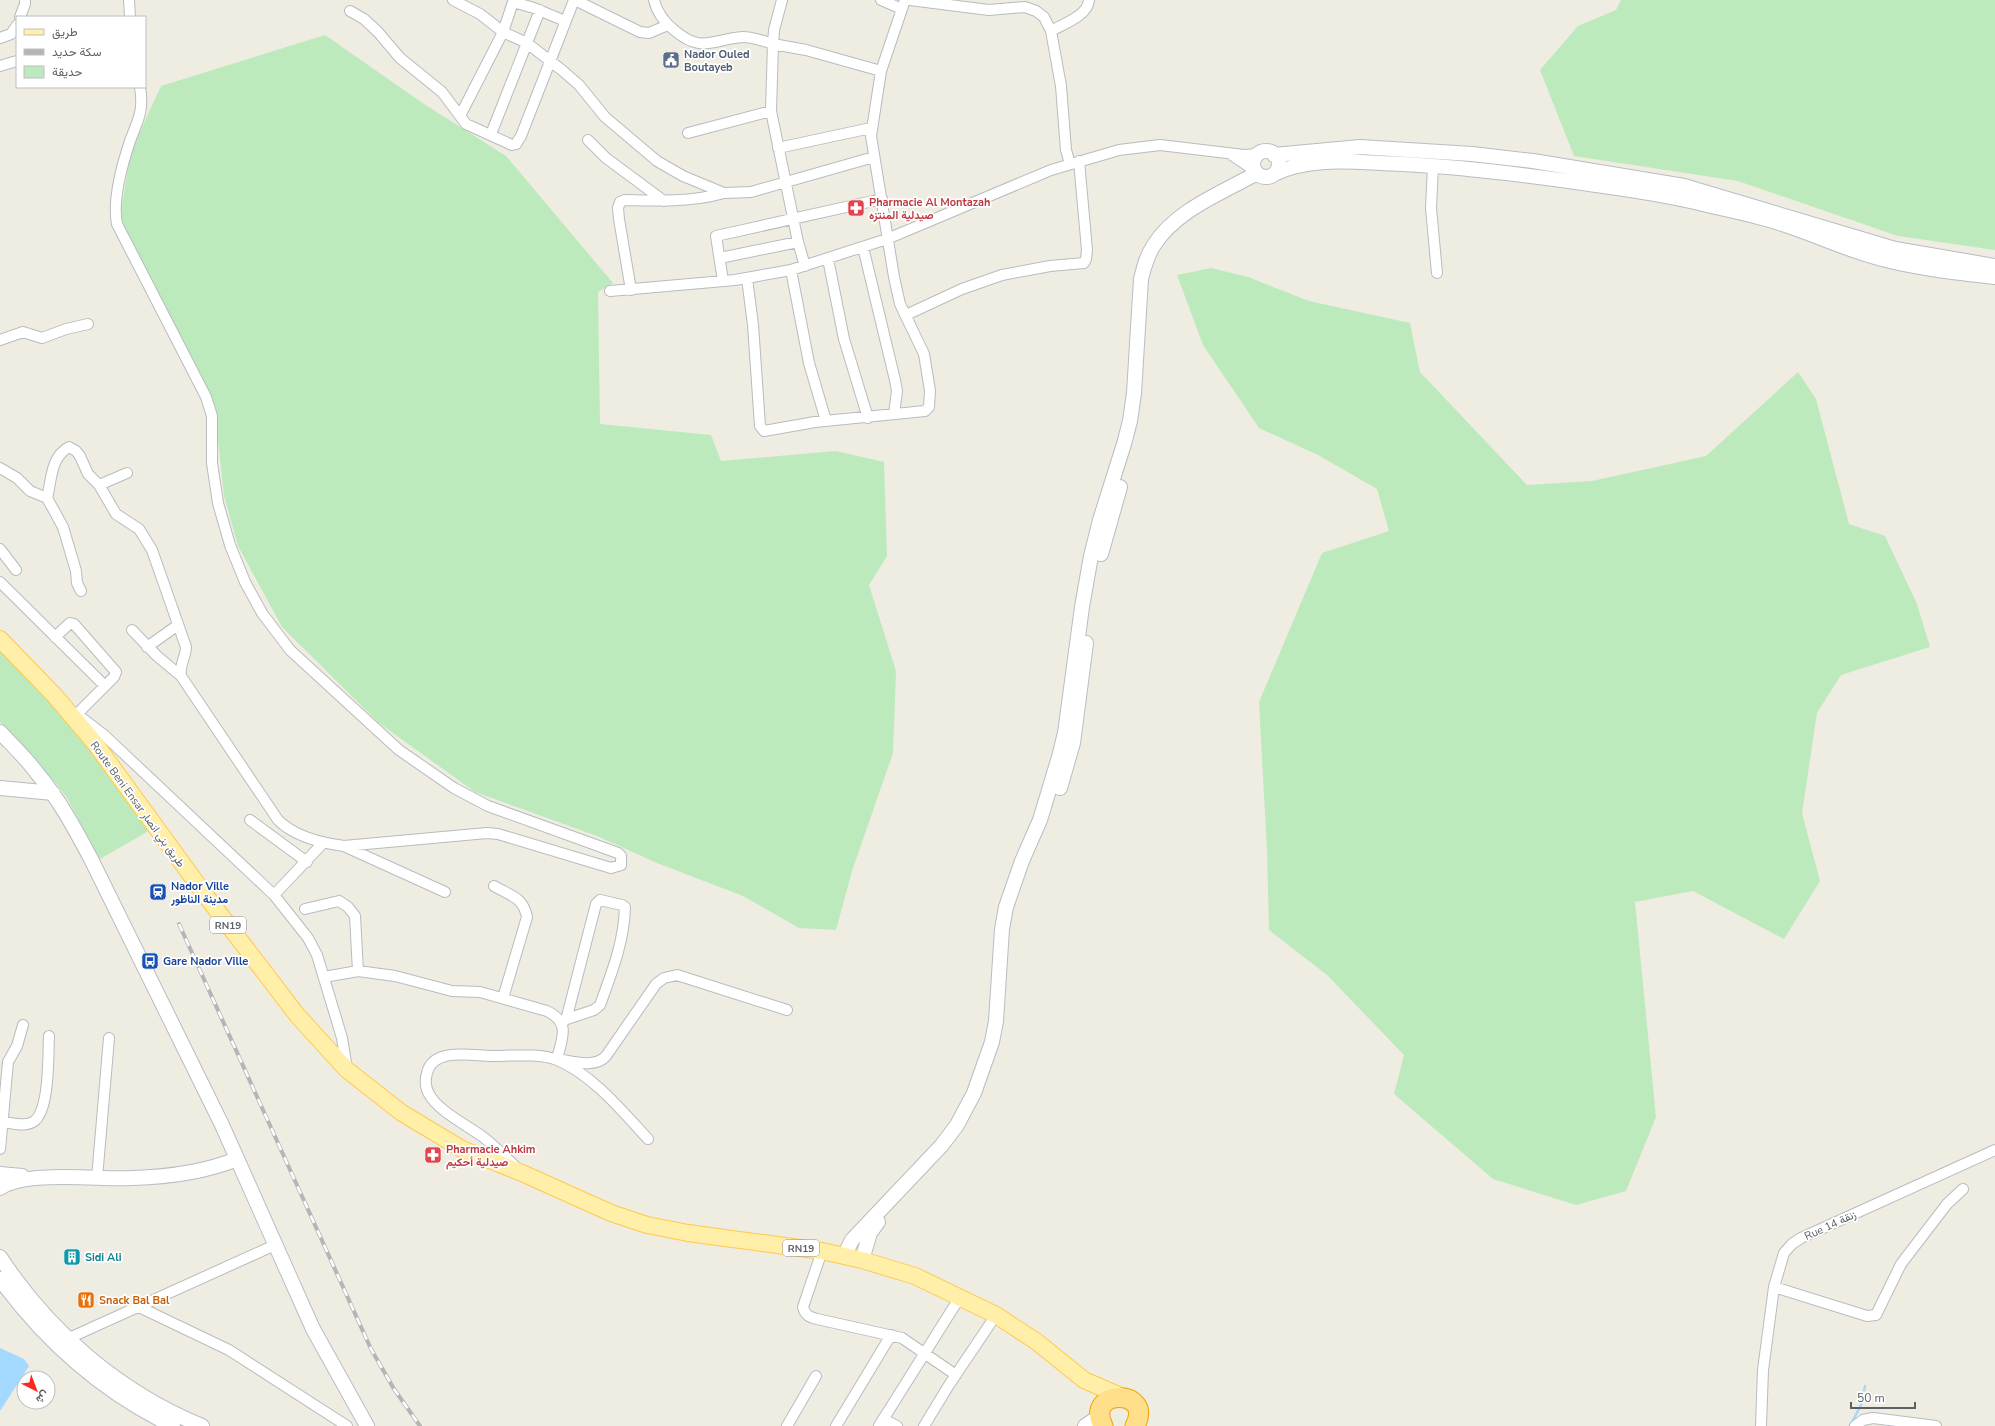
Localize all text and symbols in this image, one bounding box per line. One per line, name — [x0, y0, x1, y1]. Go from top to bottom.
legend — [16, 16, 146, 88]
text: طريق — [52, 24, 78, 40]
text: سكة حديد — [52, 44, 101, 60]
place label: Nador Ouled Boutayeb — [684, 47, 749, 75]
public building icon: Nador Ouled Boutayeb — [661, 50, 681, 70]
text: حديقة — [52, 64, 82, 80]
place label: Pharmacie Al Montazah صيدلية المنتزه — [869, 195, 990, 223]
pharmacy icon: Pharmacie Al Montazah صيدلية المنتزه — [846, 198, 866, 218]
street label: Route Beni Ensar طريق بني انصار — [85, 738, 188, 871]
place label: Nador Ville مدينة الناظور — [170, 879, 229, 907]
station icon: Nador Ville مدينة الناظور — [148, 882, 168, 902]
road number: RN19 — [210, 917, 246, 933]
bus stop icon: Gare Nador Ville — [140, 951, 160, 971]
place label: Gare Nador Ville — [163, 954, 248, 969]
place label: Pharmacie Ahkim صيدلية أحكيم — [446, 1142, 536, 1170]
pharmacy icon: Pharmacie Ahkim صيدلية أحكيم — [423, 1145, 443, 1165]
street label: Rue 14 زنقة — [1802, 1207, 1859, 1244]
road number: RN19 — [783, 1240, 819, 1256]
building icon: Sidi Ali — [62, 1247, 82, 1267]
place label: Sidi Ali — [85, 1250, 122, 1265]
restaurant icon: Snack Bal Bal — [76, 1290, 96, 1310]
place label: Snack Bal Bal — [99, 1293, 170, 1308]
north arrow — [16, 1370, 56, 1410]
scale bar — [1851, 1384, 1915, 1410]
text: ش — [32, 1387, 52, 1407]
text: 50 m — [1857, 1390, 1885, 1406]

